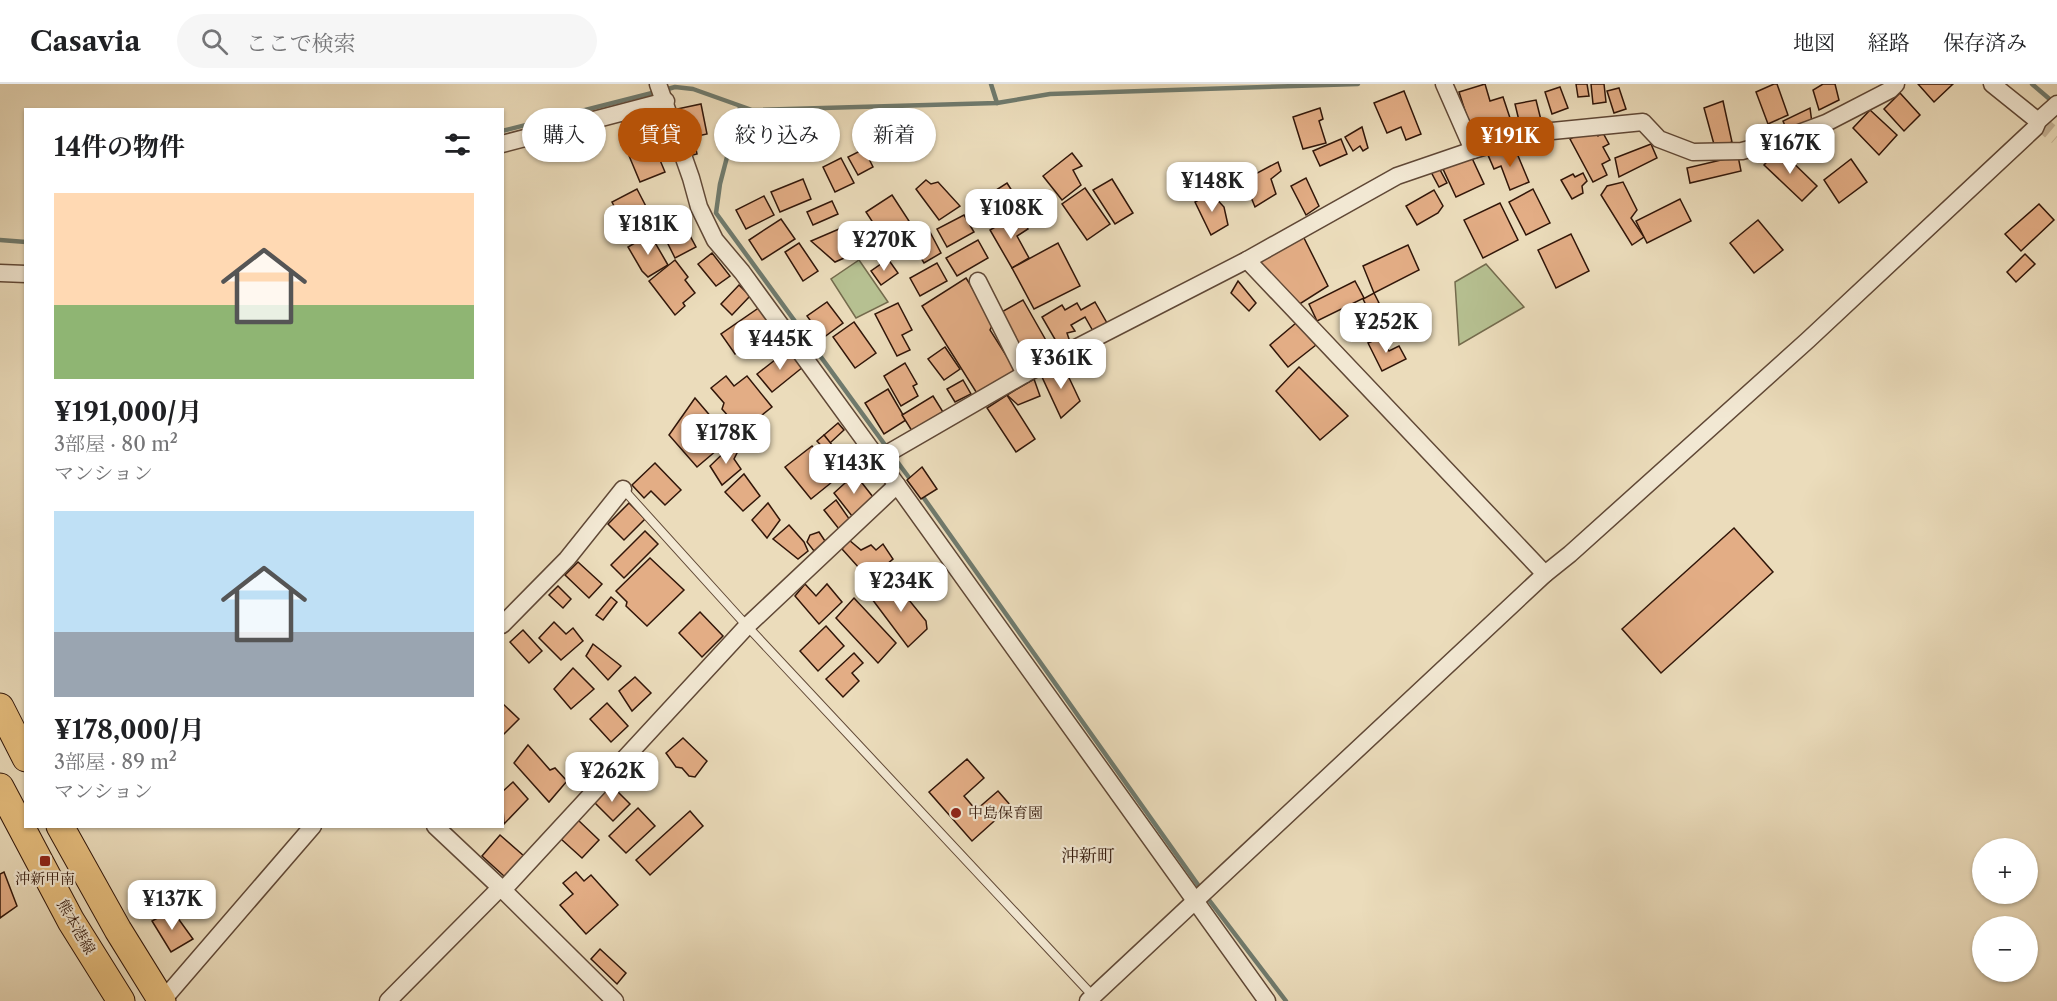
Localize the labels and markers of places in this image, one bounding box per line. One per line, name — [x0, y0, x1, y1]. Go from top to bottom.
pin: ¥191K — [1468, 117, 1552, 168]
pin: ¥167K — [1748, 124, 1832, 175]
pin: ¥148K — [1170, 162, 1254, 213]
pin: ¥108K — [969, 189, 1053, 240]
pin: ¥181K — [606, 205, 690, 256]
pin: ¥270K — [842, 221, 926, 272]
pin: ¥252K — [1344, 303, 1428, 354]
pin: ¥445K — [738, 320, 822, 371]
pin: ¥361K — [1019, 339, 1103, 390]
pin: ¥178K — [684, 414, 768, 465]
pin: ¥143K — [812, 444, 896, 495]
pin: ¥234K — [859, 562, 943, 613]
pin: ¥262K — [570, 752, 654, 803]
place label: 中島保育園 — [968, 803, 1043, 822]
marker: 中島保育園 — [949, 806, 963, 820]
marker: 沖新甲南 — [38, 854, 52, 868]
place label: 沖新甲南 — [15, 869, 75, 888]
pin: ¥137K — [130, 880, 214, 931]

